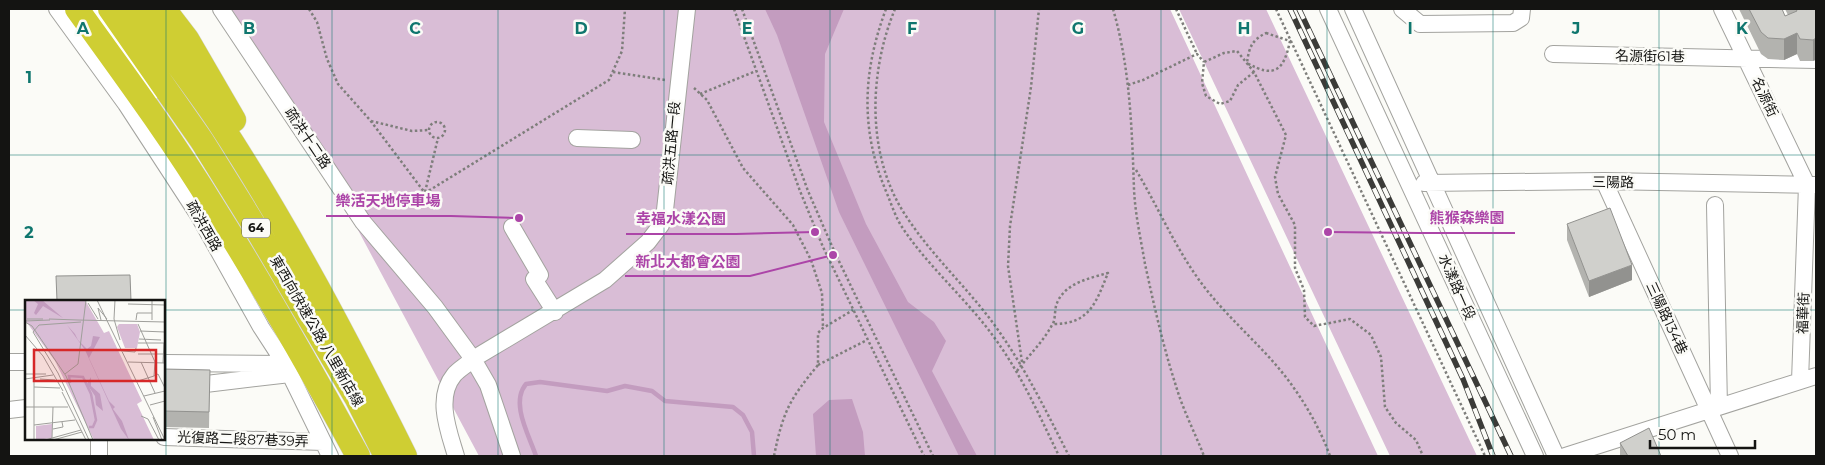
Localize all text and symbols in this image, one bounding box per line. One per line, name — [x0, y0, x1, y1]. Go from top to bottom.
text: A — [76, 19, 90, 38]
text: B — [243, 19, 255, 38]
text: C — [409, 19, 421, 38]
text: D — [574, 19, 588, 38]
text: E — [742, 19, 752, 38]
text: F — [907, 19, 917, 38]
text: G — [1072, 19, 1084, 38]
text: H — [1238, 19, 1250, 38]
text: I — [1407, 19, 1413, 38]
text: J — [1571, 19, 1580, 38]
text: K — [1736, 19, 1749, 38]
street label: 名源街61巷 — [1615, 46, 1685, 66]
text: 1 — [26, 68, 32, 87]
street label: 名源街 — [1748, 74, 1782, 120]
street label: 疏洪五路一段 — [658, 100, 684, 186]
street label: 疏洪十二路 — [281, 104, 335, 172]
street label: 三陽路 — [1592, 173, 1634, 191]
callout: 樂活天地停車場 — [326, 186, 451, 216]
text: 樂活天地停車場 — [335, 191, 441, 210]
street label: 疏洪西路 — [182, 197, 226, 255]
callout: 熊猴森樂園 — [1420, 203, 1515, 233]
callout: 幸福水漾公園 — [626, 204, 736, 234]
text: 熊猴森樂園 — [1429, 208, 1505, 227]
text: 幸福水漾公園 — [636, 209, 726, 228]
road number: 64 — [242, 218, 270, 238]
text: 2 — [24, 223, 34, 242]
callout: 新北大都會公園 — [625, 246, 750, 276]
street label: 水漾路一段 — [1435, 251, 1479, 323]
street label: 東西向快速公路 八里新店線 — [266, 252, 368, 410]
text: 新北大都會公園 — [635, 252, 741, 271]
street label: 三陽路134巷 — [1642, 279, 1692, 357]
street label: 福華街 — [1793, 292, 1813, 334]
inset map — [25, 300, 165, 440]
scale bar — [1650, 418, 1755, 450]
text: 50 m — [1658, 425, 1696, 444]
street label: 光復路二段87巷39弄 — [177, 428, 309, 450]

